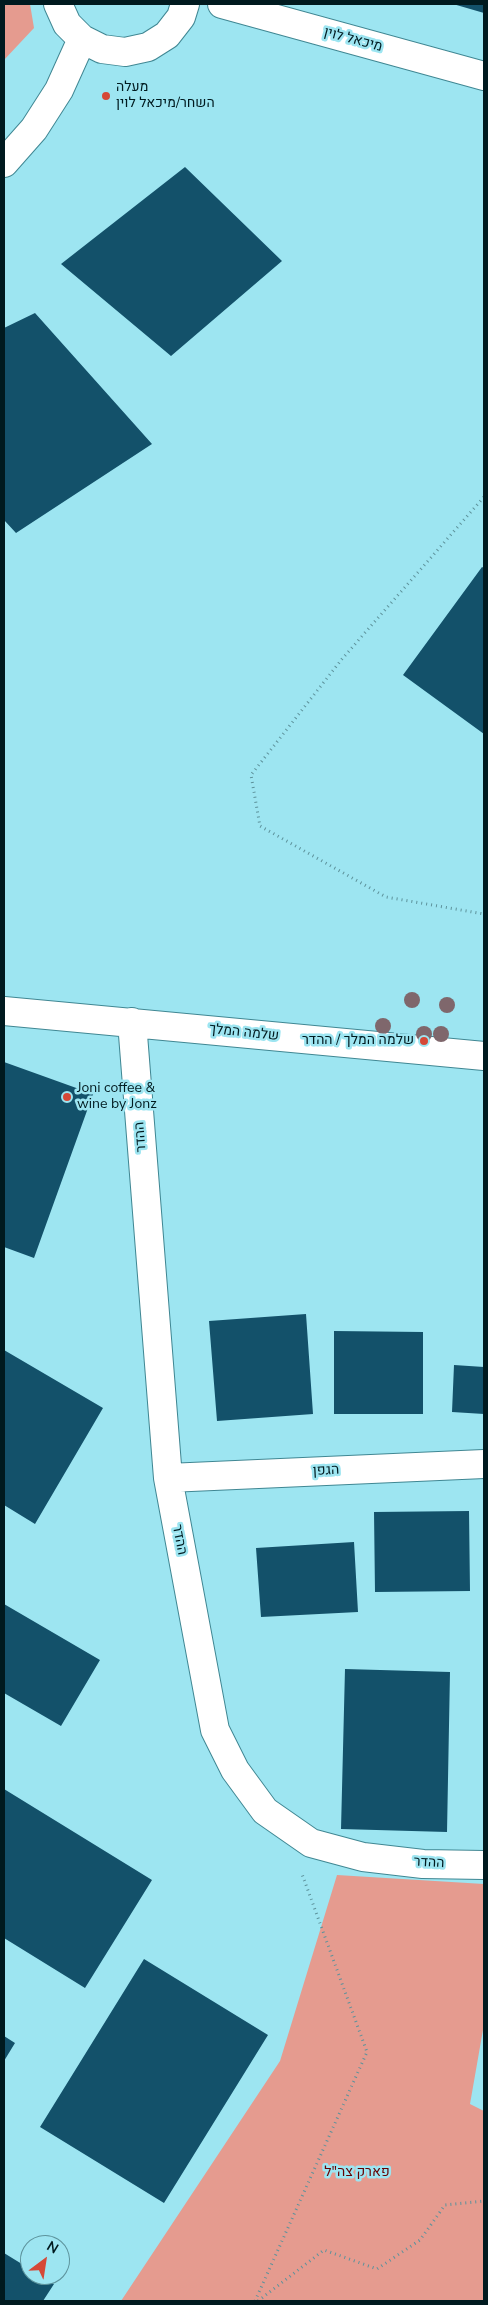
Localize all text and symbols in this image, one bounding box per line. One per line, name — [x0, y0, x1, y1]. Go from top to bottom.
street label: מיכאל לוין — [322, 24, 384, 56]
place label: מעלה השחר/מיכאל לוין — [116, 80, 215, 112]
marker: מעלה השחר/מיכאל לוין — [100, 90, 112, 102]
street label: שלמה המלך — [208, 1021, 280, 1045]
place label: שלמה המלך / ההדר — [302, 1033, 414, 1049]
marker: שלמה המלך / ההדר — [418, 1035, 430, 1047]
place label: Joni coffee & wine by Jonz — [77, 1081, 157, 1114]
marker: Joni coffee & wine by Jonz — [61, 1091, 73, 1103]
street label: ההדר — [132, 1121, 150, 1153]
street label: הגפן — [312, 1462, 340, 1480]
street label: ההדר — [168, 1523, 190, 1557]
street label: ההדר — [413, 1854, 445, 1872]
park label: פארק צה"ל — [324, 2165, 390, 2181]
north arrow — [20, 2235, 70, 2285]
text: N — [43, 2237, 62, 2258]

